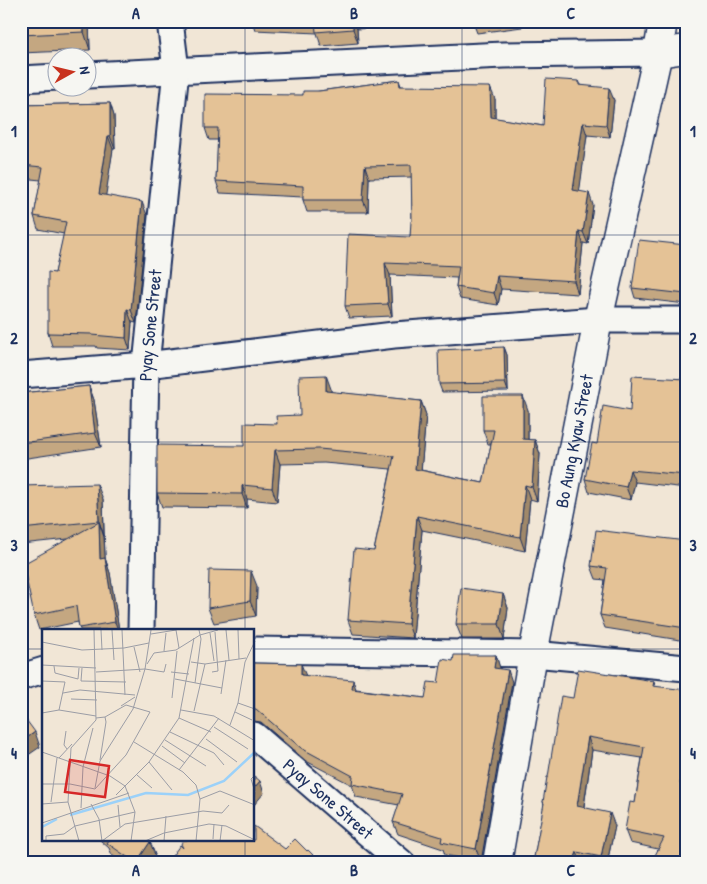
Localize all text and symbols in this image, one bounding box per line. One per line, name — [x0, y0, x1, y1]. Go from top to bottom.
text: A — [132, 2, 140, 24]
text: B — [350, 2, 358, 24]
text: C — [567, 2, 576, 24]
north arrow — [48, 48, 98, 98]
text: N — [75, 65, 95, 76]
text: 1 — [11, 120, 17, 142]
text: 1 — [690, 120, 696, 142]
street label: Pyay Sone Street — [133, 267, 168, 381]
text: 2 — [10, 327, 18, 349]
text: 2 — [689, 327, 697, 349]
street label: Bo Aung Kyaw Street — [549, 371, 599, 510]
text: 3 — [10, 534, 18, 556]
text: 3 — [689, 534, 697, 556]
inset map — [42, 629, 255, 842]
text: 4 — [11, 742, 17, 764]
text: 4 — [690, 742, 696, 764]
street label: Pyay Sone Street — [278, 753, 380, 845]
text: A — [132, 859, 140, 881]
text: B — [350, 859, 358, 881]
text: C — [567, 859, 576, 881]

